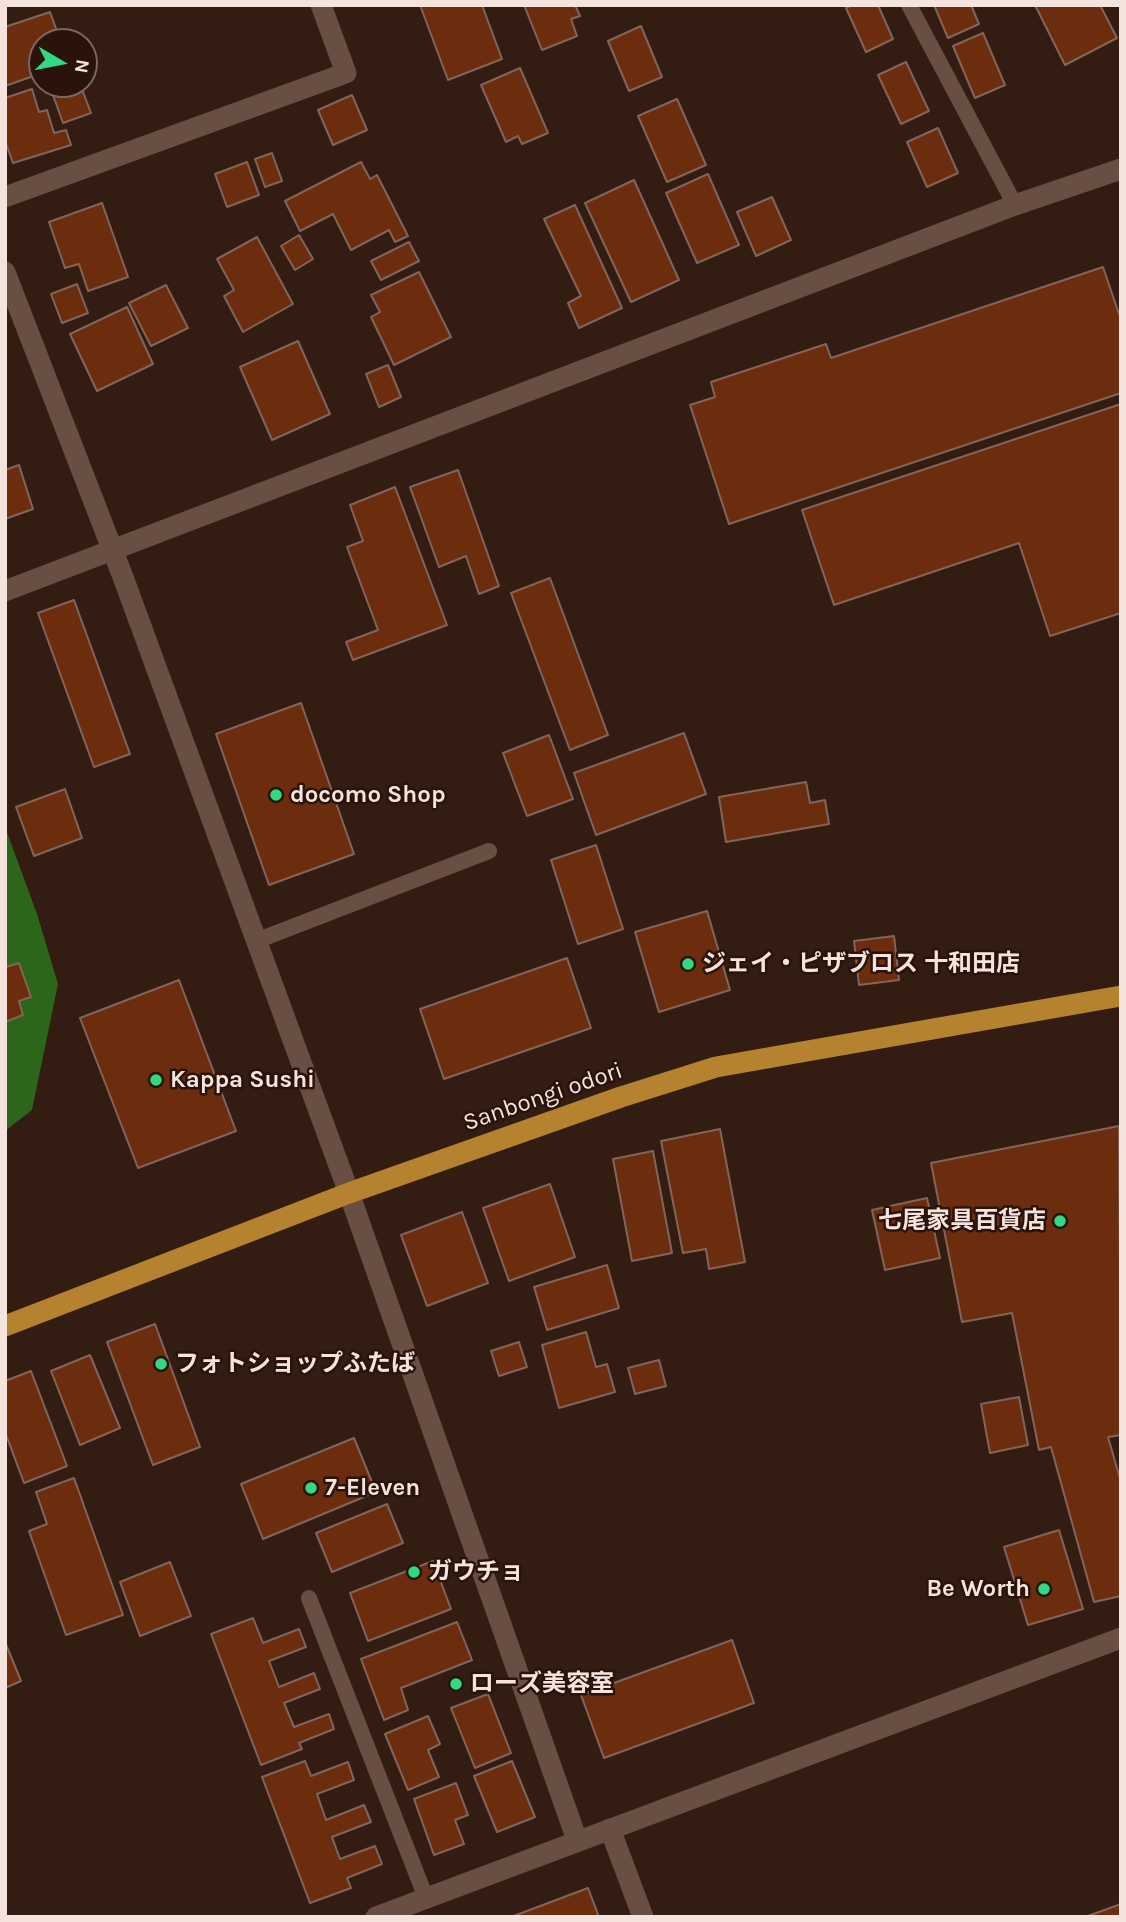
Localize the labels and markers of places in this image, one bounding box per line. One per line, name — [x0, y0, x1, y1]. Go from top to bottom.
place label: docomo Shop — [290, 781, 446, 809]
marker: docomo Shop — [268, 787, 284, 803]
place label: ジェイ・ピザブロス 十和田店 — [702, 950, 1020, 978]
marker: ジェイ・ピザブロス 十和田店 — [680, 956, 696, 972]
place label: Kappa Sushi — [170, 1066, 315, 1094]
marker: Kappa Sushi — [148, 1072, 164, 1088]
place label: 七尾家具百貨店 — [878, 1207, 1046, 1235]
marker: 七尾家具百貨店 — [1052, 1213, 1068, 1229]
place label: フォトショップふたば — [175, 1350, 415, 1378]
marker: フォトショップふたば — [153, 1356, 169, 1372]
place label: 7-Eleven — [325, 1474, 420, 1502]
marker: 7-Eleven — [303, 1480, 319, 1496]
place label: ガウチョ — [428, 1558, 524, 1586]
marker: ガウチョ — [406, 1564, 422, 1580]
place label: Be Worth — [926, 1575, 1030, 1603]
marker: Be Worth — [1036, 1581, 1052, 1597]
place label: ローズ美容室 — [470, 1670, 614, 1698]
marker: ローズ美容室 — [448, 1676, 464, 1692]

